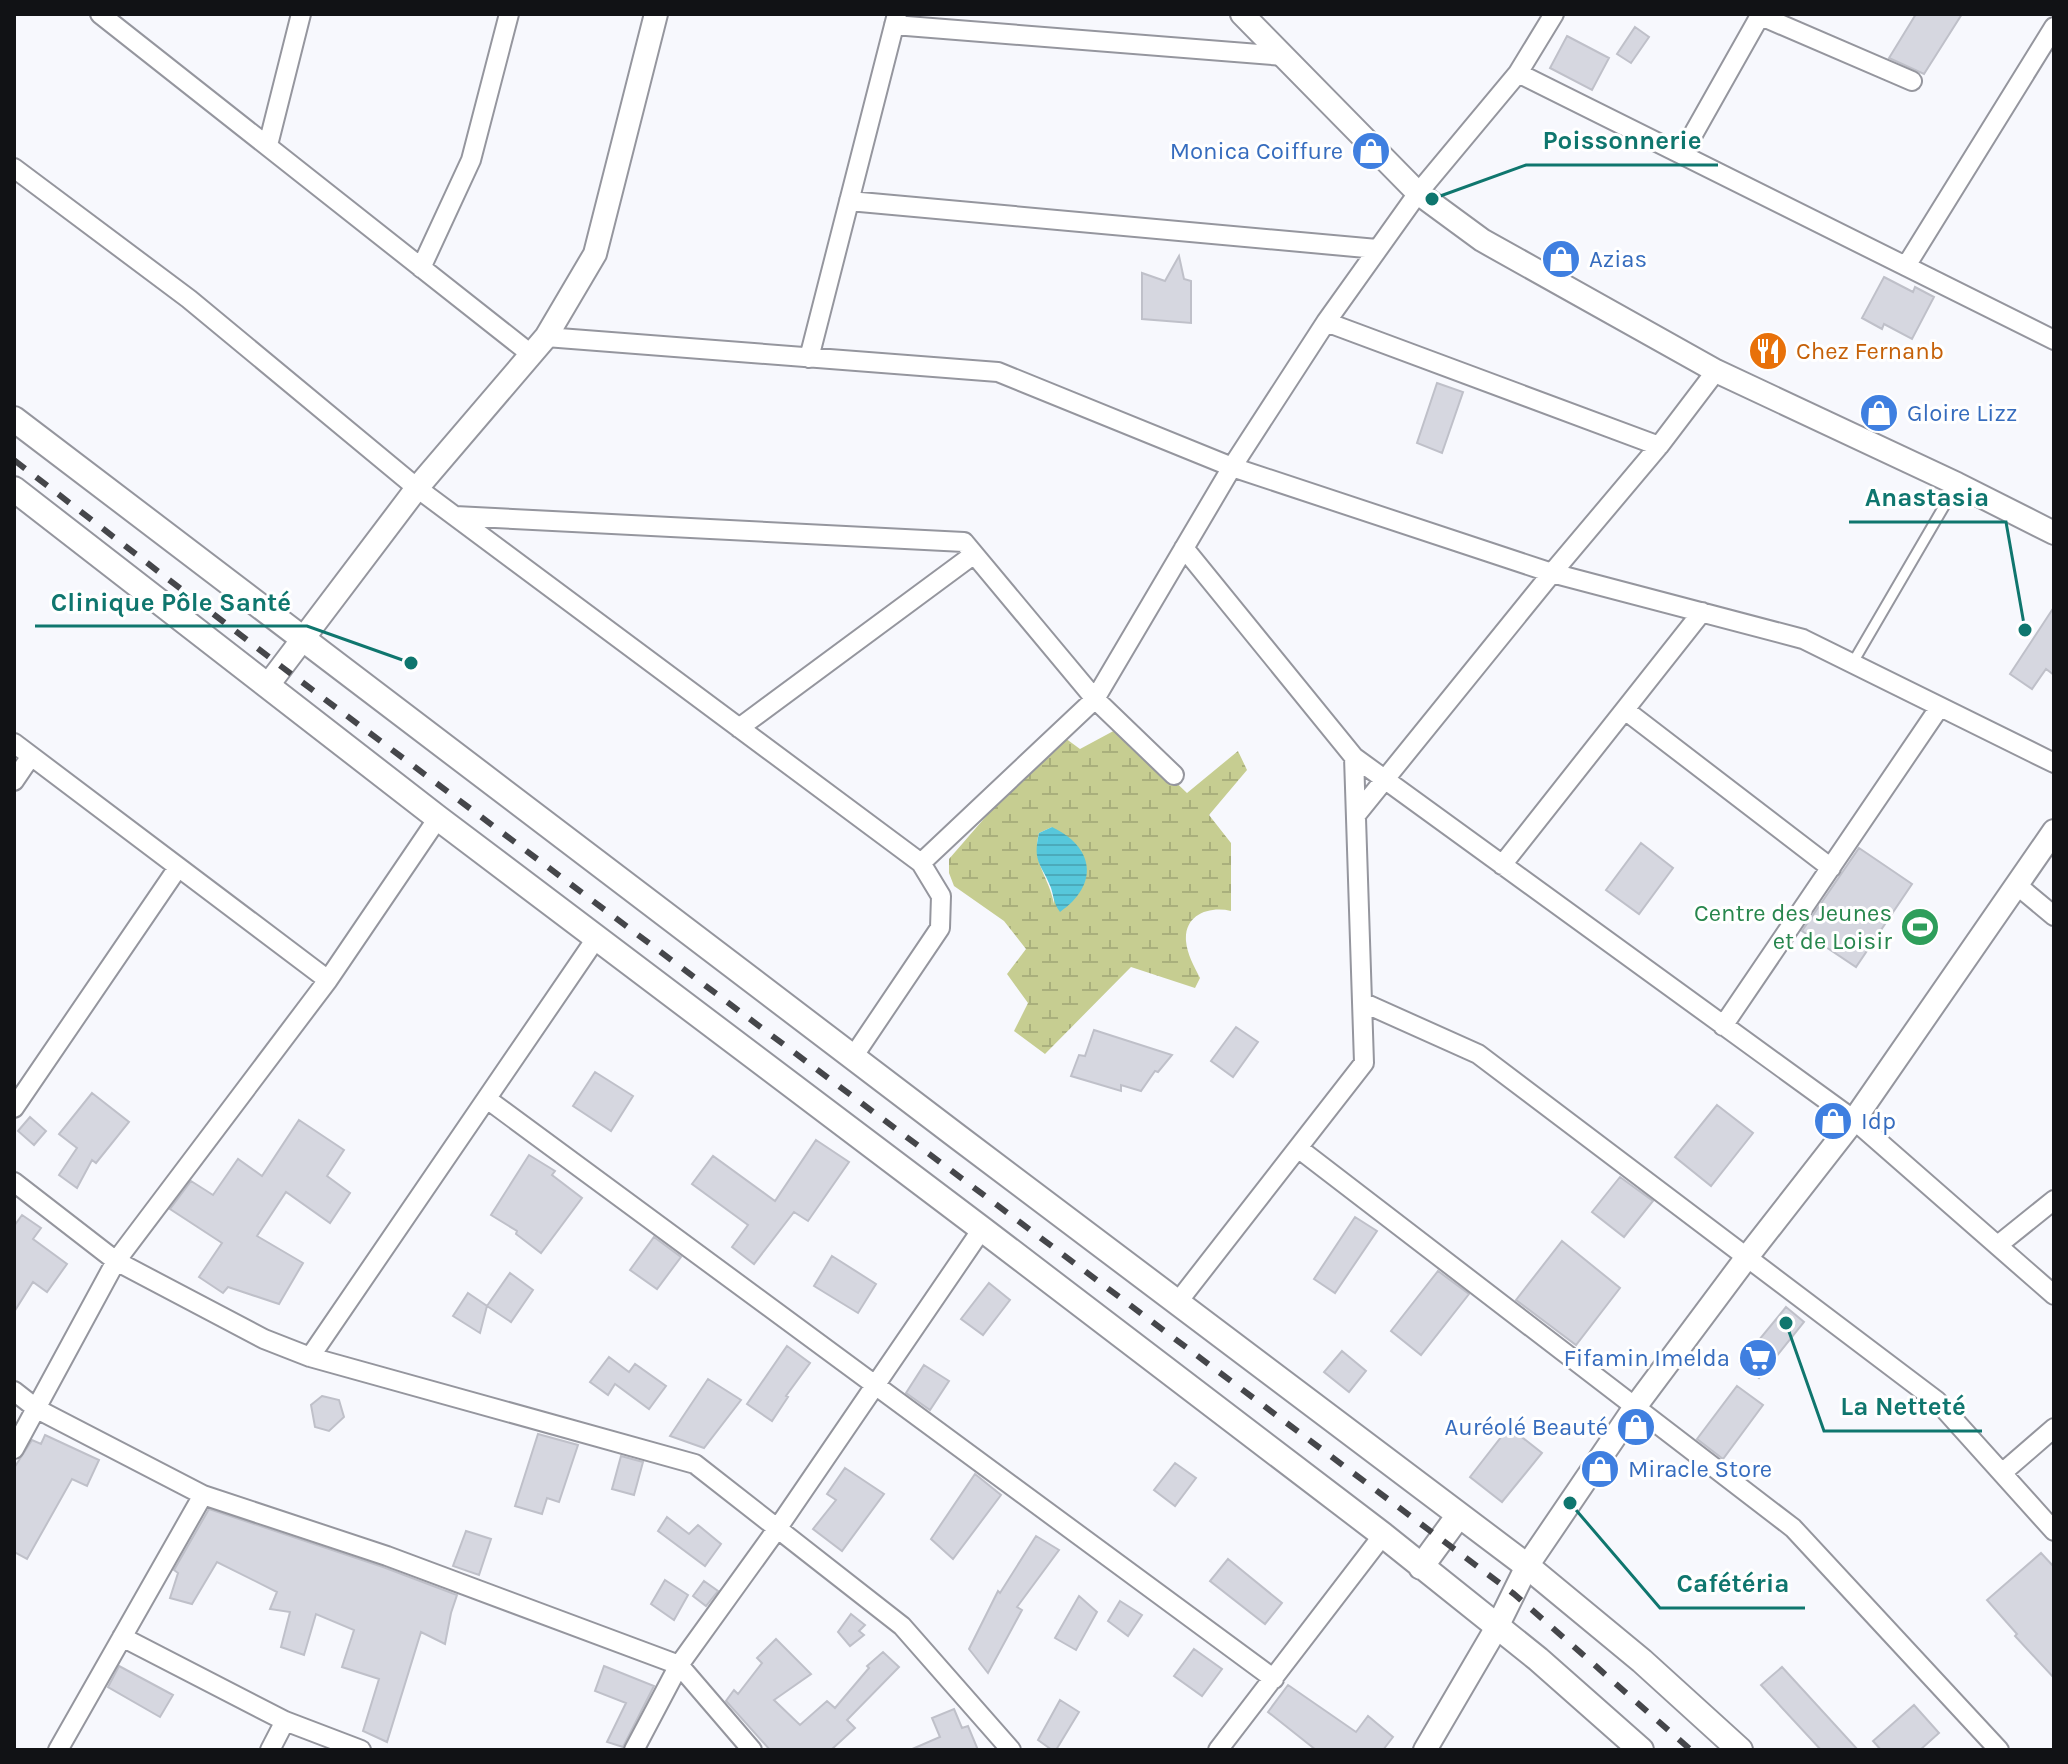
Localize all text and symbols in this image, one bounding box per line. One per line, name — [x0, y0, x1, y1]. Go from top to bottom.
callout: Poissonnerie — [1526, 115, 1718, 165]
text: Poissonnerie — [1542, 125, 1702, 156]
shop icon: Monica Coiffure — [1350, 130, 1392, 172]
place label: Monica Coiffure — [1170, 137, 1343, 165]
shop icon: Azias — [1540, 238, 1582, 280]
place label: Azias — [1589, 245, 1647, 273]
restaurant icon: Chez Fernanb — [1747, 330, 1789, 372]
place label: Chez Fernanb — [1796, 337, 1944, 365]
shop icon: Gloire Lizz — [1858, 392, 1900, 434]
place label: Gloire Lizz — [1907, 399, 2017, 427]
callout: Anastasia — [1849, 472, 2006, 522]
text: Anastasia — [1865, 482, 1989, 513]
callout: Clinique Pôle Santé — [35, 576, 307, 626]
text: Clinique Pôle Santé — [51, 587, 291, 618]
place label: Centre des Jeunes et de Loisir — [1694, 899, 1892, 955]
sports icon: Centre des Jeunes et de Loisir — [1899, 906, 1941, 948]
shop icon: Idp — [1812, 1100, 1854, 1142]
place label: Idp — [1861, 1107, 1896, 1135]
supermarket icon: Fifamin Imelda — [1737, 1337, 1779, 1379]
place label: Fifamin Imelda — [1563, 1344, 1730, 1372]
callout: La Netteté — [1824, 1381, 1982, 1431]
text: La Netteté — [1840, 1391, 1966, 1422]
shop icon: Auréolé Beauté — [1615, 1406, 1657, 1448]
place label: Auréolé Beauté — [1444, 1413, 1608, 1441]
shop icon: Miracle Store — [1579, 1448, 1621, 1490]
place label: Miracle Store — [1628, 1455, 1772, 1483]
callout: Cafétéria — [1660, 1558, 1805, 1608]
text: Cafétéria — [1677, 1568, 1790, 1599]

